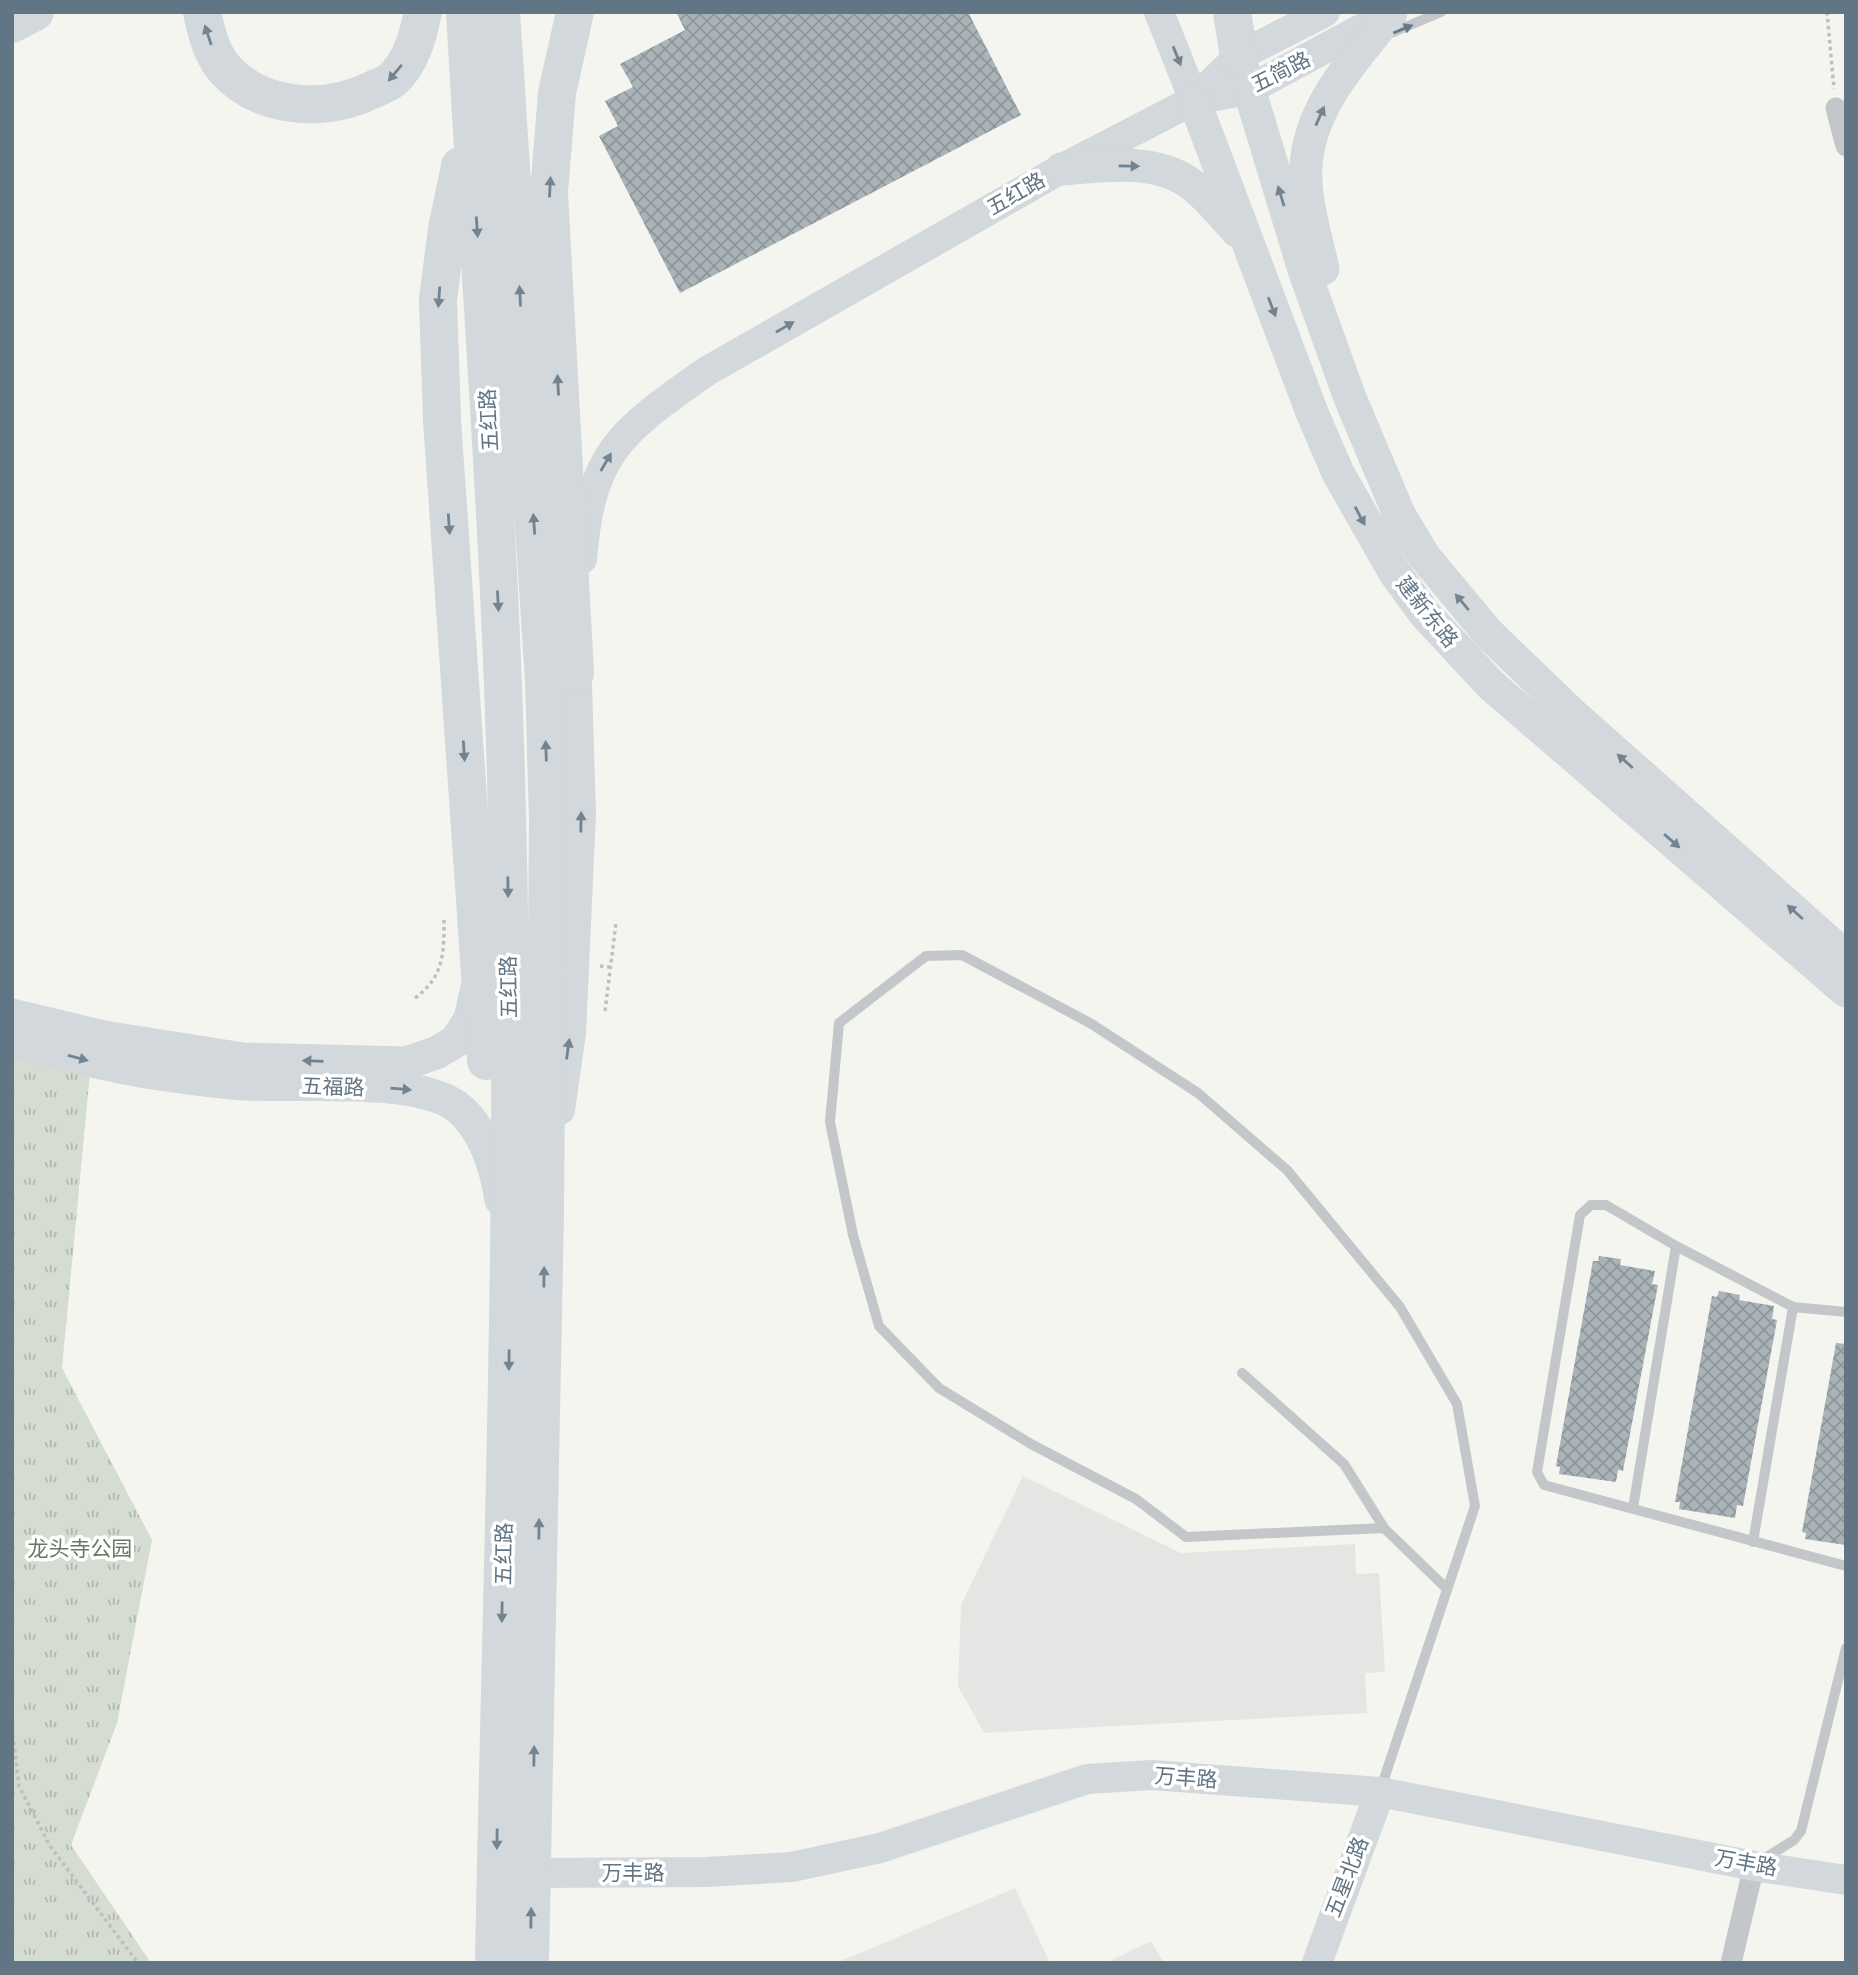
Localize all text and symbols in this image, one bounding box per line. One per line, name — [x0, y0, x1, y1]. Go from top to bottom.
one-way arrow — [202, 24, 213, 45]
one-way arrow — [1393, 24, 1414, 35]
street label: 五简路 — [1246, 44, 1316, 100]
one-way arrow — [1171, 46, 1182, 67]
one-way arrow — [388, 64, 403, 82]
one-way arrow — [1315, 105, 1326, 126]
one-way arrow — [1118, 160, 1140, 171]
street label: 五红路 — [981, 165, 1051, 223]
one-way arrow — [544, 175, 555, 197]
one-way arrow — [1275, 185, 1285, 206]
one-way arrow — [472, 216, 483, 238]
one-way arrow — [514, 285, 525, 307]
one-way arrow — [433, 286, 444, 308]
one-way arrow — [1266, 296, 1277, 317]
one-way arrow — [775, 321, 795, 333]
one-way arrow — [552, 373, 563, 395]
street label: 五红路 — [472, 388, 506, 452]
one-way arrow — [599, 453, 612, 472]
one-way arrow — [1355, 506, 1366, 526]
one-way arrow — [528, 512, 539, 534]
one-way arrow — [444, 514, 455, 536]
street label: 建新东路 — [1389, 570, 1465, 654]
one-way arrow — [493, 590, 504, 612]
one-way arrow — [1455, 594, 1470, 611]
one-way arrow — [540, 739, 552, 761]
one-way arrow — [459, 741, 470, 763]
one-way arrow — [1617, 753, 1634, 769]
one-way arrow — [575, 811, 587, 833]
one-way arrow — [1663, 833, 1681, 849]
one-way arrow — [502, 876, 514, 898]
one-way arrow — [1786, 904, 1804, 920]
street label: 五红路 — [493, 955, 525, 1019]
one-way arrow — [563, 1038, 574, 1060]
one-way arrow — [68, 1054, 89, 1064]
one-way arrow — [302, 1055, 324, 1066]
street label: 五福路 — [301, 1071, 365, 1103]
one-way arrow — [390, 1084, 412, 1095]
one-way arrow — [538, 1266, 549, 1288]
one-way arrow — [503, 1349, 514, 1371]
one-way arrow — [533, 1517, 545, 1539]
street label: 五红路 — [488, 1522, 520, 1586]
park label: 龙头寺公园 — [28, 1534, 133, 1564]
one-way arrow — [497, 1601, 508, 1623]
one-way arrow — [529, 1745, 540, 1767]
street label: 万丰路 — [1154, 1761, 1218, 1795]
one-way arrow — [491, 1828, 502, 1850]
street label: 五星北路 — [1318, 1832, 1376, 1922]
street label: 万丰路 — [1712, 1843, 1780, 1883]
street label: 万丰路 — [602, 1858, 665, 1888]
one-way arrow — [525, 1907, 537, 1929]

